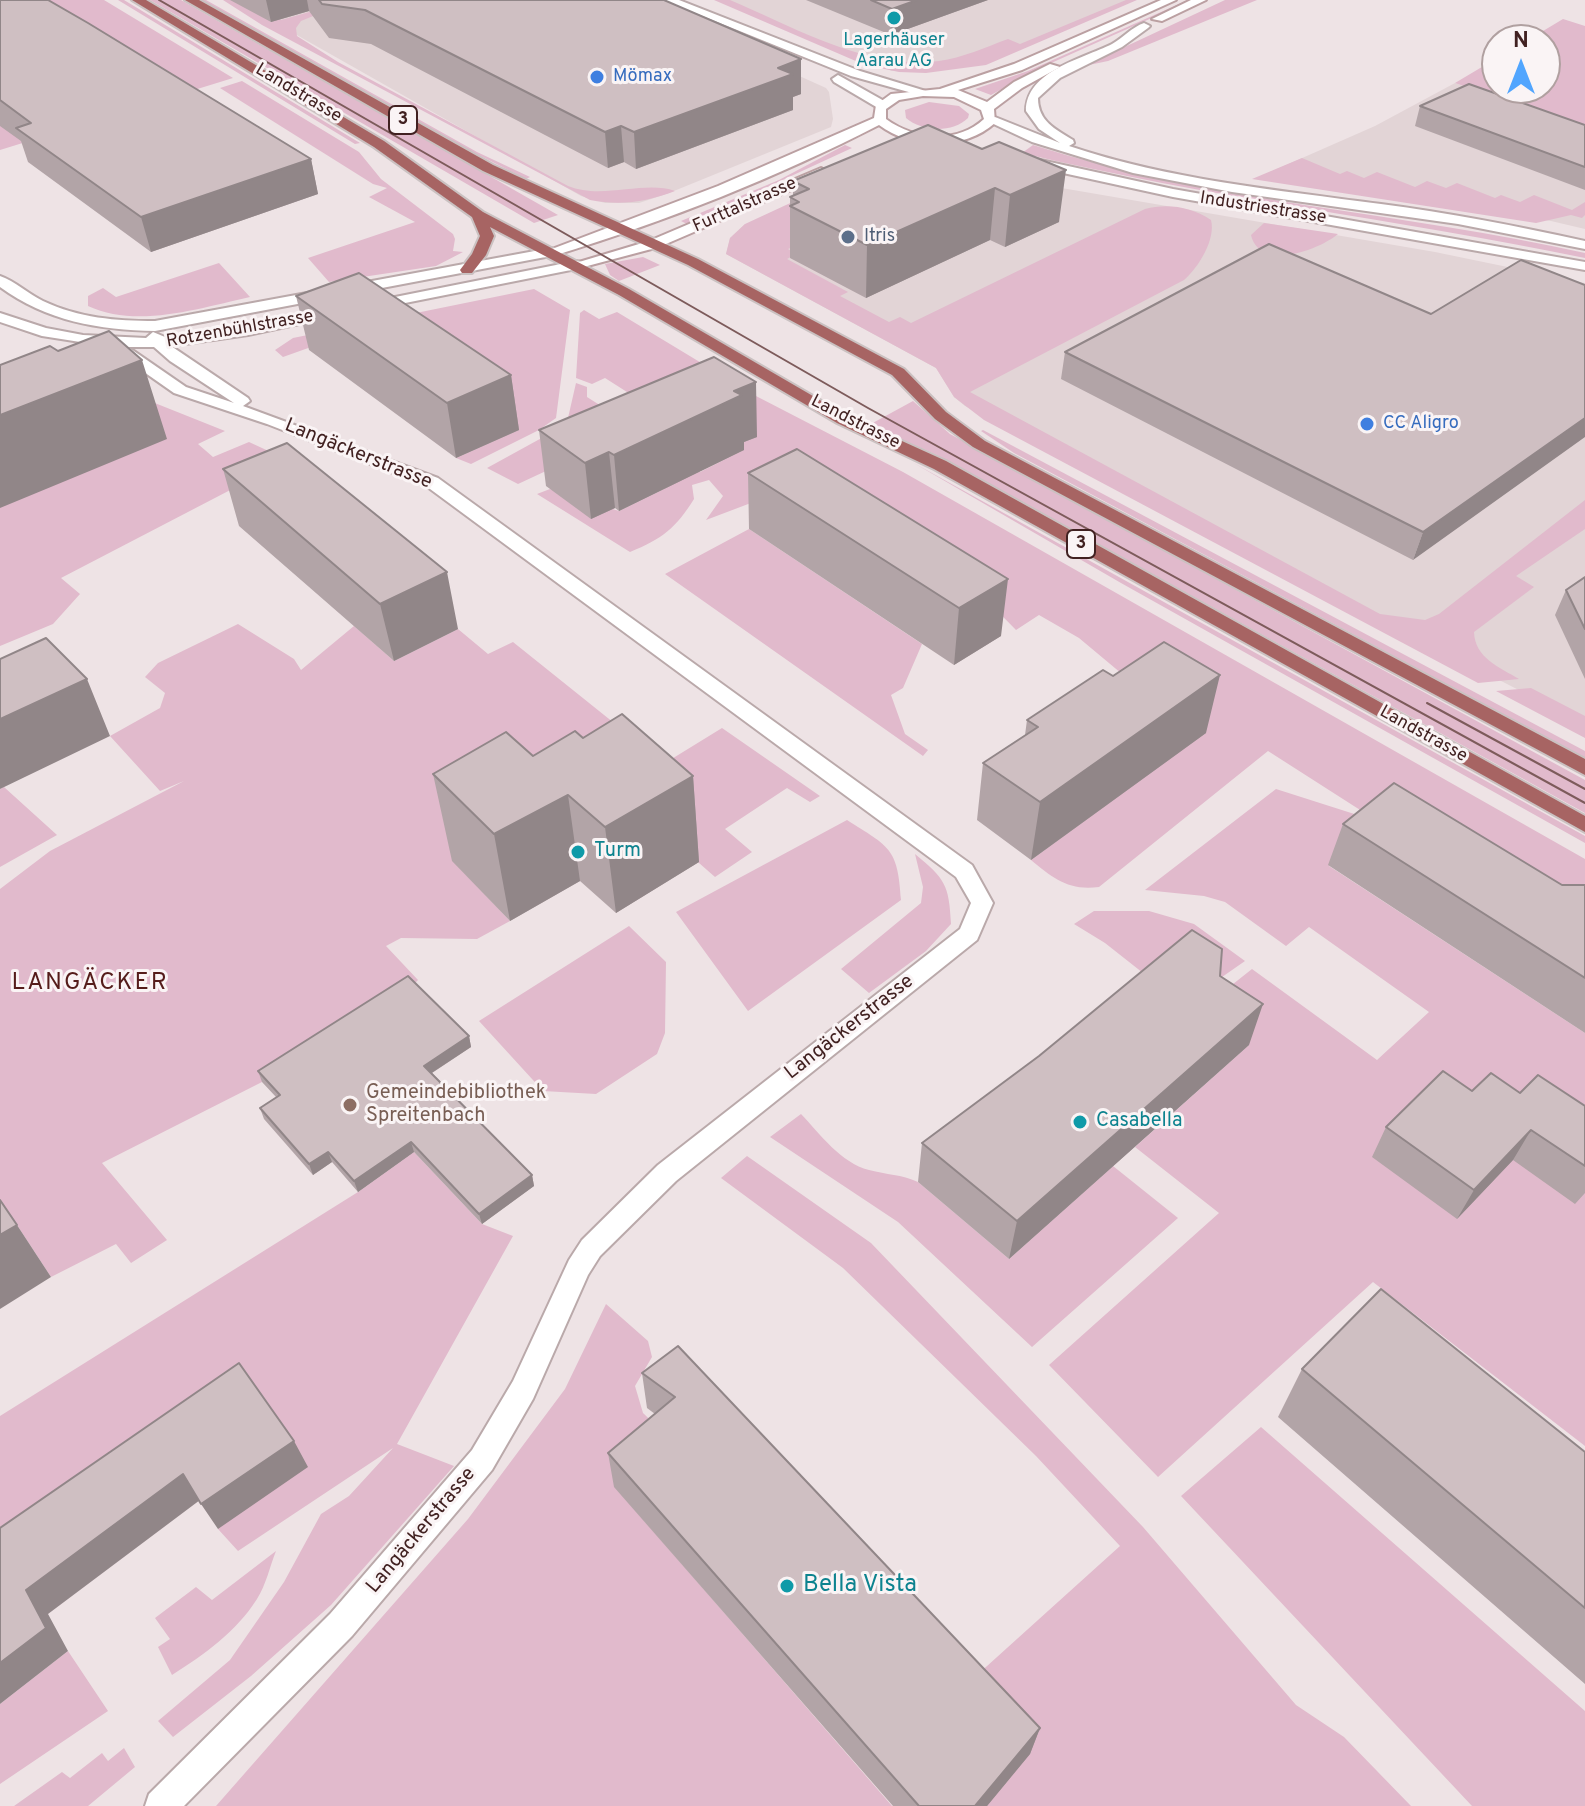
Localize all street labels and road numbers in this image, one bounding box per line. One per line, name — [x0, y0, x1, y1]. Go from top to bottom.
street label: Landstrasse — [251, 60, 345, 128]
road number: 3 — [389, 106, 417, 134]
street label: Furttalstrasse — [690, 174, 800, 238]
street label: Industriestrasse — [1198, 188, 1328, 230]
street label: Rotzenbühlstrasse — [165, 306, 315, 354]
street label: Landstrasse — [807, 391, 903, 455]
street label: Langäckerstrasse — [281, 414, 435, 496]
road number: 3 — [1067, 530, 1095, 558]
street label: Landstrasse — [1375, 702, 1471, 768]
street label: Langäckerstrasse — [781, 970, 919, 1086]
street label: Langäckerstrasse — [362, 1463, 482, 1599]

